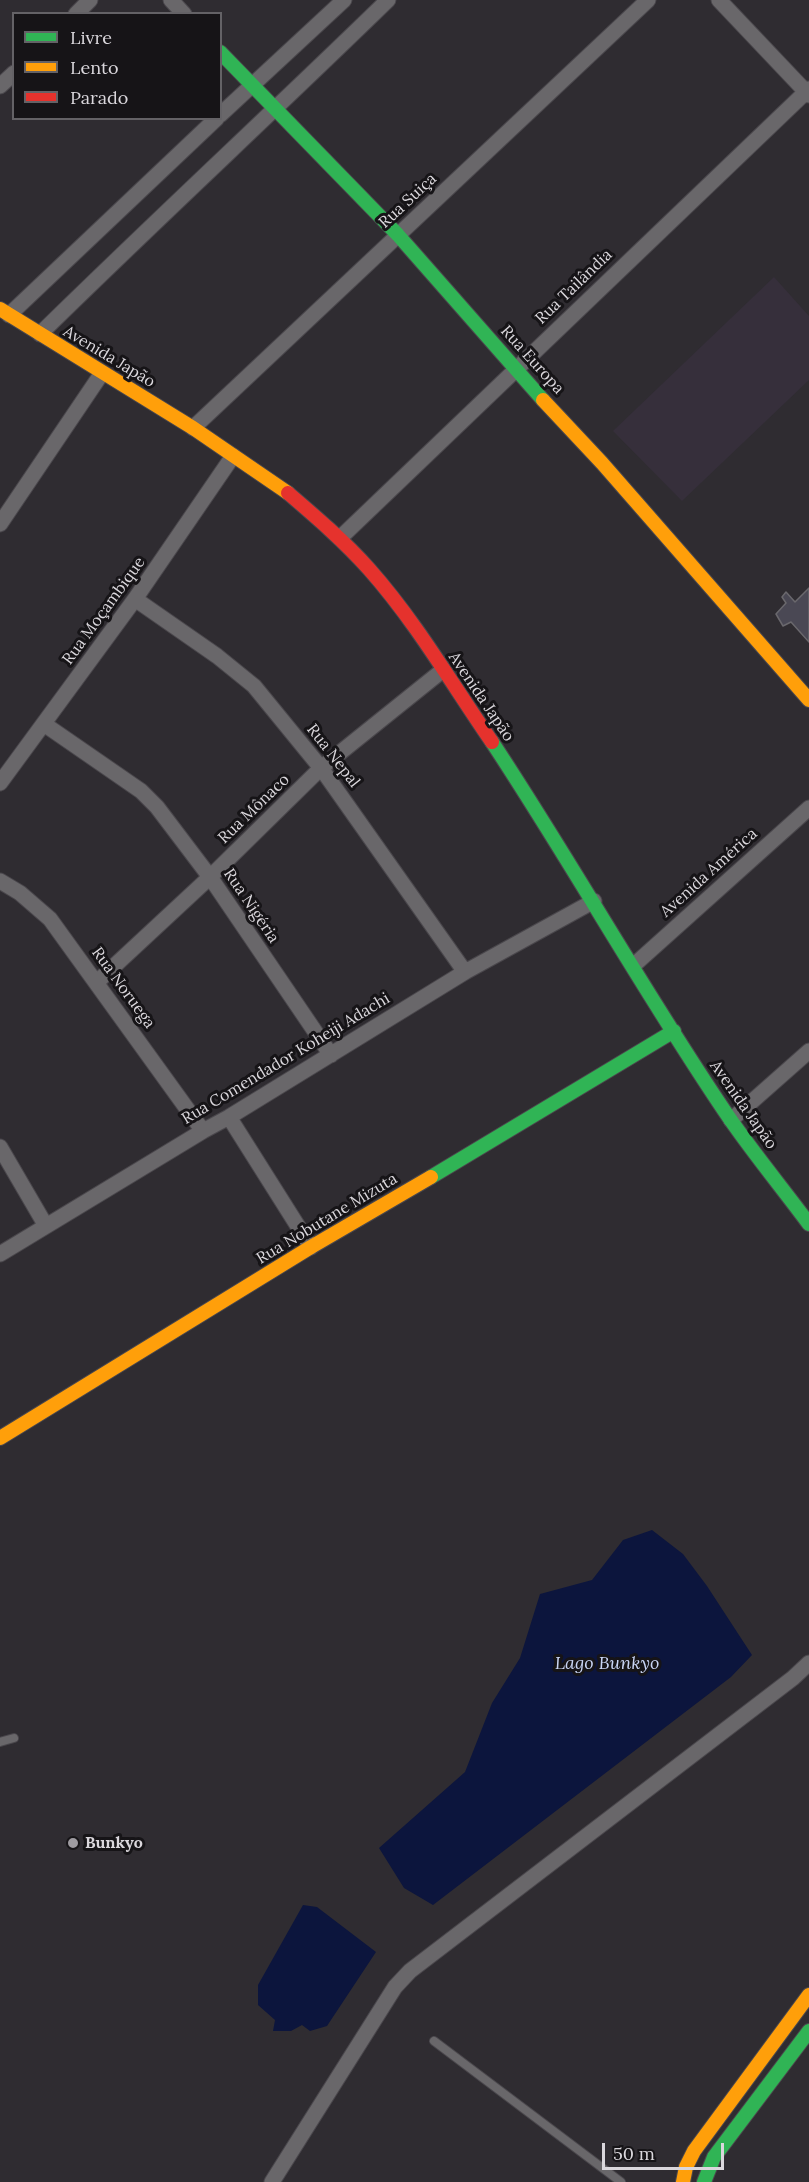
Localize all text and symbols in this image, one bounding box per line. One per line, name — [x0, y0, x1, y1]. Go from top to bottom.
legend — [12, 12, 222, 120]
text: Livre — [70, 26, 112, 49]
text: Lento — [70, 56, 118, 79]
text: Parado — [70, 86, 128, 109]
street label: Rua Suiça — [375, 169, 441, 233]
street label: Rua Tailândia — [532, 246, 616, 328]
street label: Avenida Japão — [60, 322, 158, 392]
street label: Rua Europa — [496, 322, 568, 398]
street label: Rua Moçambique — [59, 553, 149, 669]
street label: Avenida Japão — [444, 649, 518, 745]
street label: Rua Nepal — [302, 721, 364, 791]
street label: Rua Mônaco — [214, 770, 294, 848]
street label: Avenida América — [657, 824, 761, 922]
street label: Rua Nigéria — [219, 865, 283, 947]
street label: Rua Noruega — [87, 944, 159, 1032]
street label: Rua Comendador Koheiji Adachi — [178, 989, 394, 1129]
street label: Avenida Japão — [705, 1057, 781, 1153]
street label: Rua Nobutane Mizuta — [253, 1169, 401, 1269]
water label: Lago Bunkyo — [555, 1653, 659, 1675]
place label: Bunkyo — [85, 1833, 143, 1853]
marker: Bunkyo — [66, 1836, 80, 1850]
scale bar — [605, 2131, 726, 2169]
text: 50 m — [613, 2142, 655, 2165]

